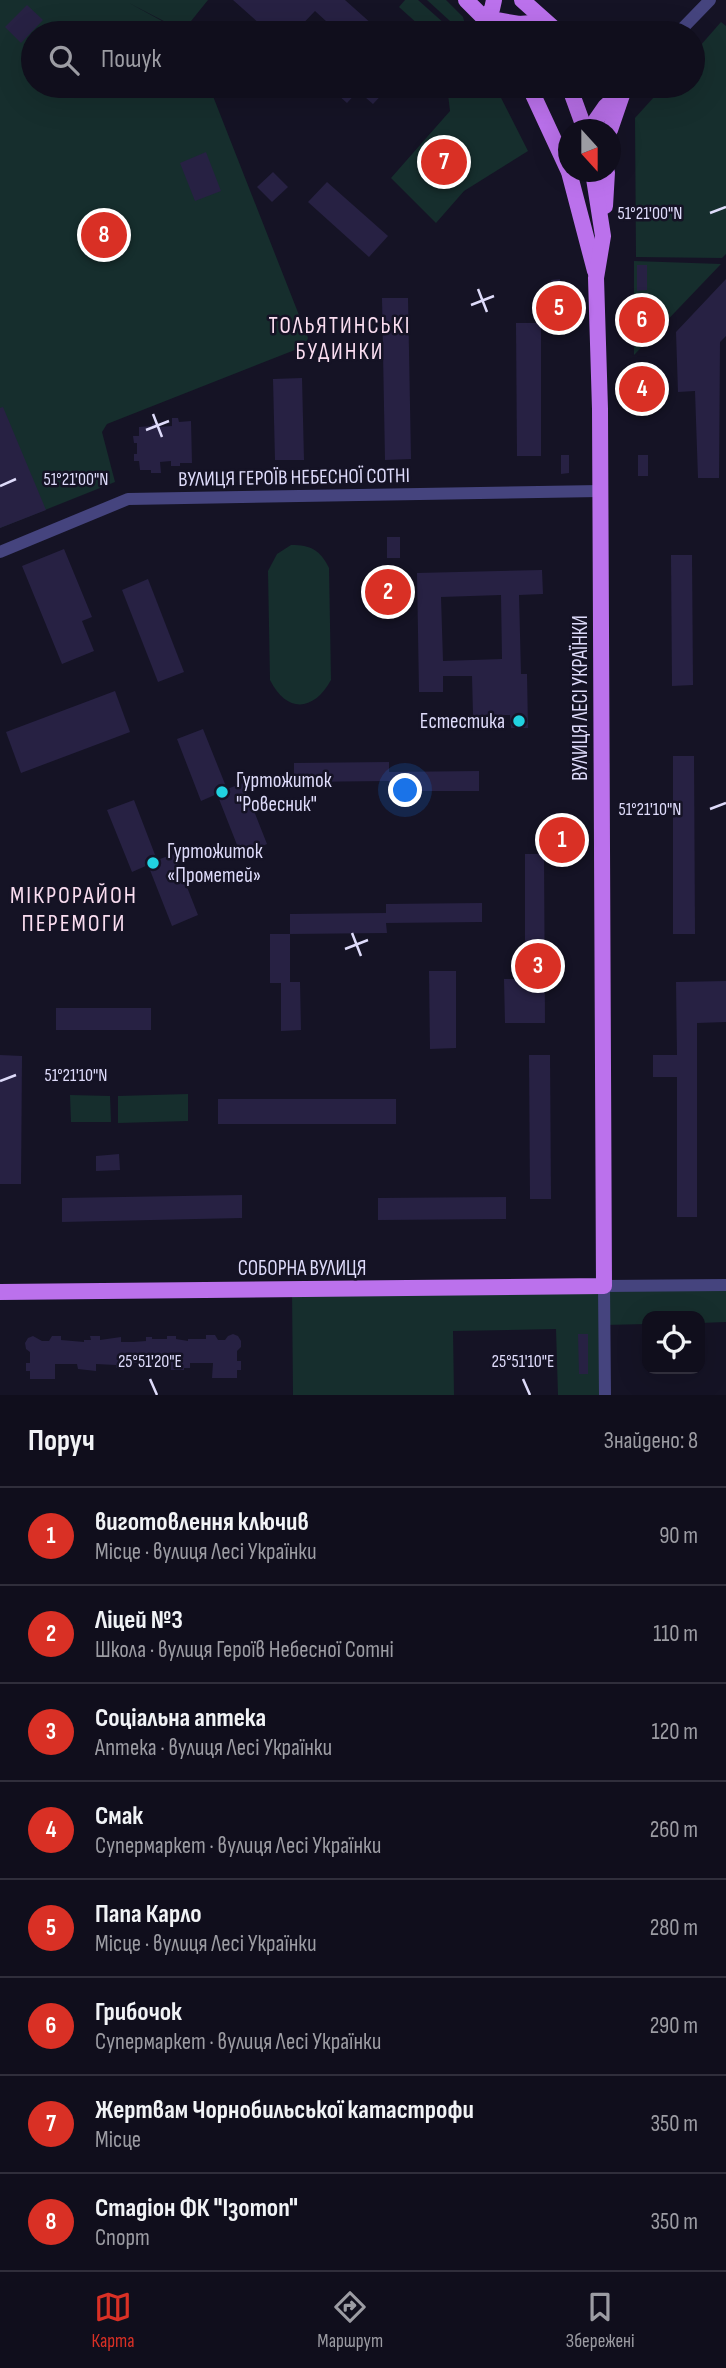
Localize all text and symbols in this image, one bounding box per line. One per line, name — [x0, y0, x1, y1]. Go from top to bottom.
search box — [21, 21, 705, 98]
icon: search — [45, 41, 83, 79]
text: Пошук — [101, 44, 161, 75]
north arrow — [558, 119, 621, 182]
pin: 7 — [421, 136, 467, 188]
text: 51°21'00"N — [618, 203, 682, 224]
pin: 8 — [81, 209, 127, 261]
pin: 5 — [536, 282, 582, 334]
pin: 6 — [619, 294, 665, 346]
district label: ТОЛЬЯТИНСЬКІ БУДИНКИ — [269, 312, 411, 366]
pin: 4 — [619, 363, 665, 415]
street label: ВУЛИЦЯ ГЕРОЇВ НЕБЕСНОЇ СОТНІ — [178, 463, 410, 492]
text: 51°21'00"N — [44, 469, 108, 490]
pin: 2 — [365, 566, 411, 618]
street label: ВУЛИЦЯ ЛЕСІ УКРАЇНКИ — [568, 615, 593, 781]
place label: Естестика — [420, 709, 505, 734]
marker: Естестика — [511, 713, 527, 729]
place label: Гуртожиток "Ровесник" — [236, 768, 332, 817]
your location — [388, 773, 422, 807]
marker: Гуртожиток "Ровесник" — [214, 784, 230, 800]
text: 51°21'10"N — [618, 799, 682, 820]
pin: 1 — [539, 814, 585, 866]
place label: Гуртожиток «Прометей» — [167, 839, 263, 888]
marker: Гуртожиток «Прометей» — [145, 855, 161, 871]
district label: МІКРОРАЙОН ПЕРЕМОГИ — [10, 881, 138, 938]
pin: 3 — [515, 940, 561, 992]
text: 51°21'10"N — [44, 1065, 108, 1086]
street label: СОБОРНА ВУЛИЦЯ — [238, 1256, 366, 1281]
map controls — [642, 1311, 705, 1374]
button: locate — [642, 1311, 705, 1374]
text: 25°51'20"E — [118, 1351, 182, 1372]
text: 25°51'10"E — [492, 1351, 554, 1372]
text: Поруч — [28, 1423, 95, 1459]
text: Знайдено: 8 — [604, 1427, 698, 1455]
text: виготовлення ключив — [95, 1507, 309, 1538]
text: 1 — [46, 1522, 56, 1550]
text: 90 m — [659, 1522, 698, 1550]
text: Місце · вулиця Лесі Українки — [95, 1538, 317, 1566]
text: Ліцей №3 — [95, 1605, 183, 1636]
text: 2 — [46, 1620, 56, 1648]
text: 110 m — [653, 1620, 698, 1648]
text: Школа · вулиця Героїв Небесної Сотні — [95, 1636, 394, 1664]
text: Соціальна аптека — [95, 1703, 266, 1734]
text: 3 — [46, 1718, 56, 1746]
text: 120 m — [652, 1718, 698, 1746]
text: Аптека · вулиця Лесі Українки — [95, 1734, 332, 1762]
text: Смак — [95, 1801, 143, 1832]
text: 4 — [46, 1816, 56, 1844]
text: 260 m — [650, 1816, 698, 1844]
text: Супермаркет · вулиця Лесі Українки — [95, 1832, 381, 1860]
text: Папа Карло — [95, 1899, 202, 1930]
text: 5 — [46, 1914, 56, 1942]
text: 280 m — [650, 1914, 698, 1942]
text: Місце · вулиця Лесі Українки — [95, 1930, 317, 1958]
text: Грибочок — [95, 1997, 182, 2028]
text: 6 — [46, 2012, 56, 2040]
text: 290 m — [650, 2012, 698, 2040]
text: Супермаркет · вулиця Лесі Українки — [95, 2028, 381, 2056]
text: Жертвам Чорнобильської катастрофи — [95, 2095, 474, 2126]
text: 7 — [46, 2110, 56, 2138]
text: 350 m — [650, 2110, 698, 2138]
text: Місце — [95, 2126, 141, 2154]
text: Стадіон ФК "Ізотоп" — [95, 2193, 298, 2224]
text: 8 — [46, 2208, 56, 2236]
text: 350 m — [650, 2208, 698, 2236]
text: Спорт — [95, 2224, 150, 2252]
tab: Карта — [91, 2288, 135, 2353]
tab: Маршрут — [317, 2288, 383, 2353]
tab: Збережені — [566, 2288, 635, 2353]

